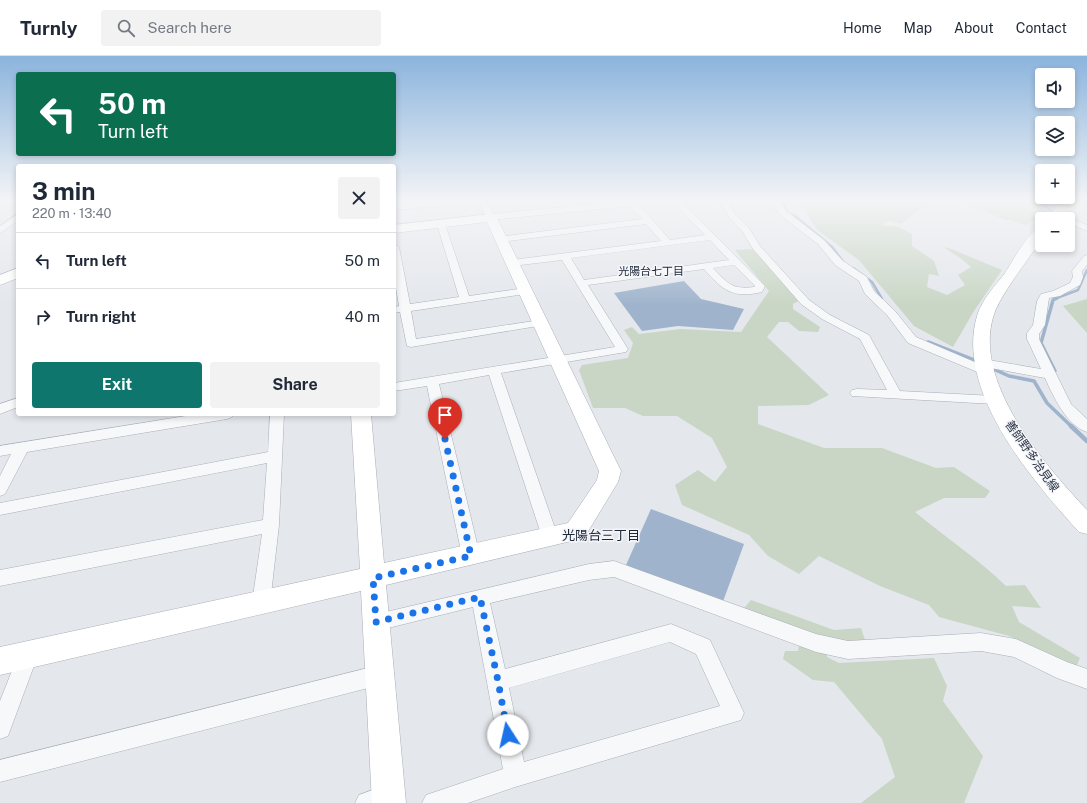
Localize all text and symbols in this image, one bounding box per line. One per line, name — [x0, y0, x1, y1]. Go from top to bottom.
search box — [101, 10, 381, 46]
text: Turnly — [20, 17, 77, 39]
icon: search — [115, 17, 137, 39]
text: Search here — [147, 19, 232, 36]
text: Home — [843, 20, 882, 36]
text: Map — [904, 20, 932, 36]
text: About — [954, 20, 994, 36]
text: Contact — [1016, 20, 1067, 36]
map controls — [1035, 68, 1075, 252]
button: sound — [1035, 68, 1075, 108]
text: 50 m — [98, 87, 166, 120]
icon: left — [32, 88, 84, 140]
button: layers — [1035, 116, 1075, 156]
text: Turn left — [98, 121, 168, 142]
button: + — [1035, 164, 1075, 204]
text: 3 min — [32, 177, 96, 205]
button: close — [338, 177, 380, 219]
text: 220 m · 13:40 — [32, 206, 112, 221]
button: − — [1035, 212, 1075, 252]
icon: left — [32, 250, 54, 272]
text: Turn left — [66, 252, 127, 269]
text: 50 m — [345, 252, 380, 269]
district label: 光陽台七丁目 — [618, 265, 684, 277]
icon: right — [32, 306, 54, 328]
text: Turn right — [66, 308, 136, 325]
text: 40 m — [345, 308, 380, 325]
button: Exit — [32, 362, 202, 408]
button: Share — [210, 362, 380, 408]
pin — [428, 398, 462, 439]
icon: arrive — [434, 404, 456, 426]
street label: 善師野多治見線 — [1002, 418, 1062, 494]
district label: 光陽台三丁目 — [562, 528, 640, 543]
position arrow — [487, 714, 529, 756]

